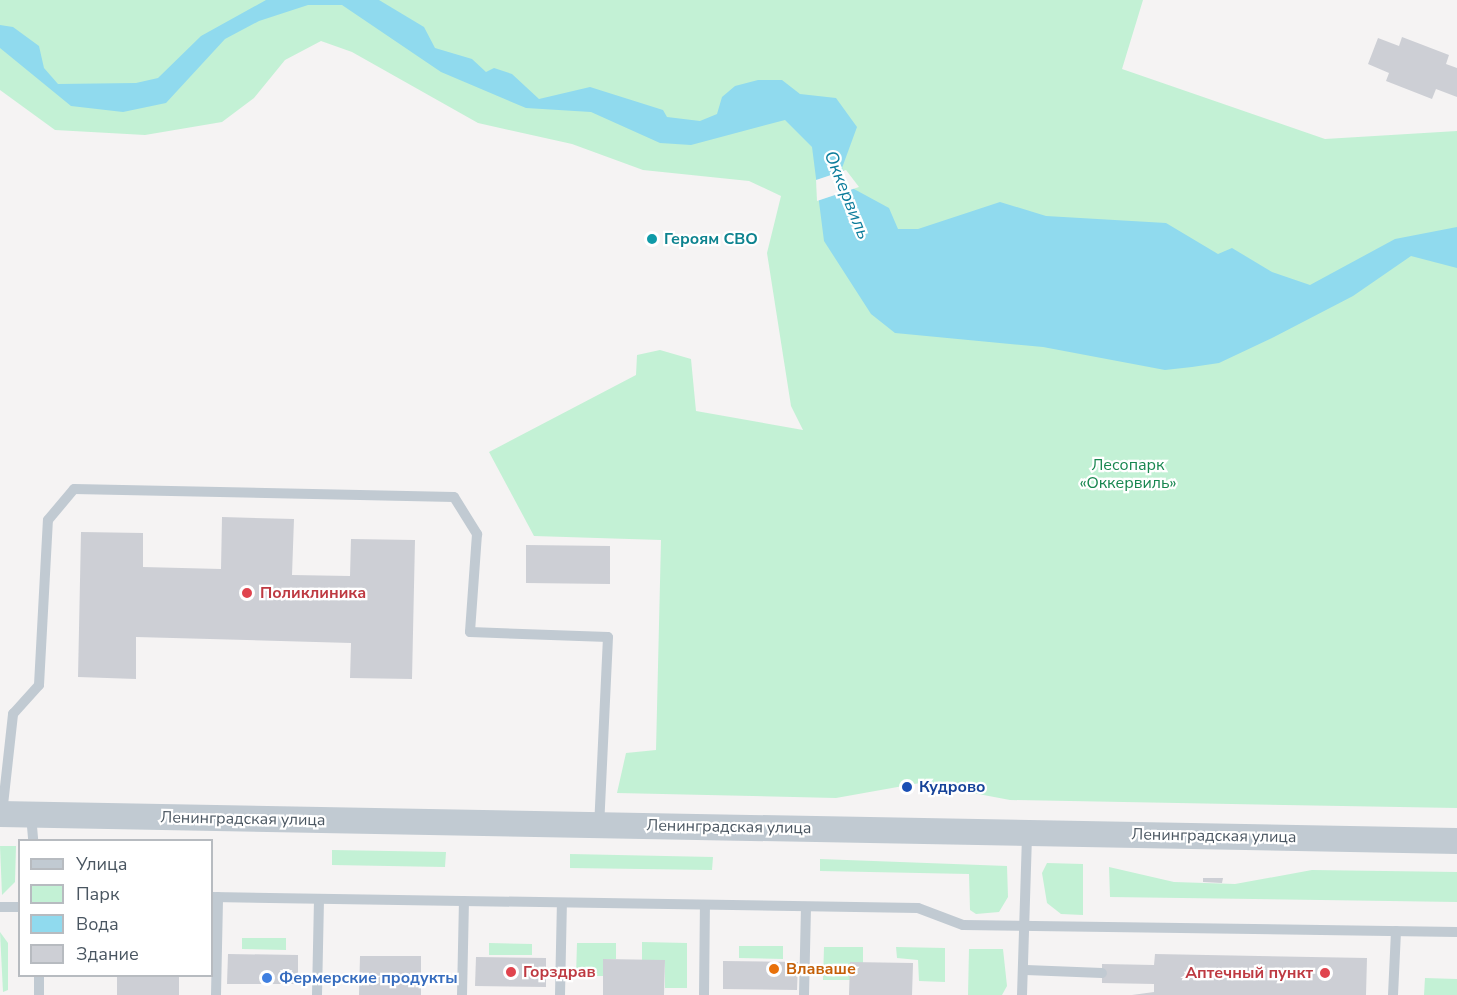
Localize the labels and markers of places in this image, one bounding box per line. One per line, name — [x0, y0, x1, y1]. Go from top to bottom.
place label: Героям СВО — [664, 229, 758, 249]
marker: Героям СВО — [645, 232, 659, 246]
place label: Поликлиника — [260, 583, 366, 603]
marker: Поликлиника — [238, 584, 256, 602]
place label: Кудрово — [919, 777, 985, 797]
marker: Кудрово — [900, 780, 914, 794]
place label: Влаваше — [786, 959, 856, 979]
place label: Горздрав — [523, 962, 596, 982]
marker: Влаваше — [767, 962, 781, 976]
place label: Аптечный пункт — [1185, 963, 1313, 983]
marker: Горздрав — [504, 965, 518, 979]
marker: Аптечный пункт — [1318, 966, 1332, 980]
place label: Фермерские продукты — [279, 968, 458, 988]
marker: Фермерские продукты — [260, 971, 274, 985]

